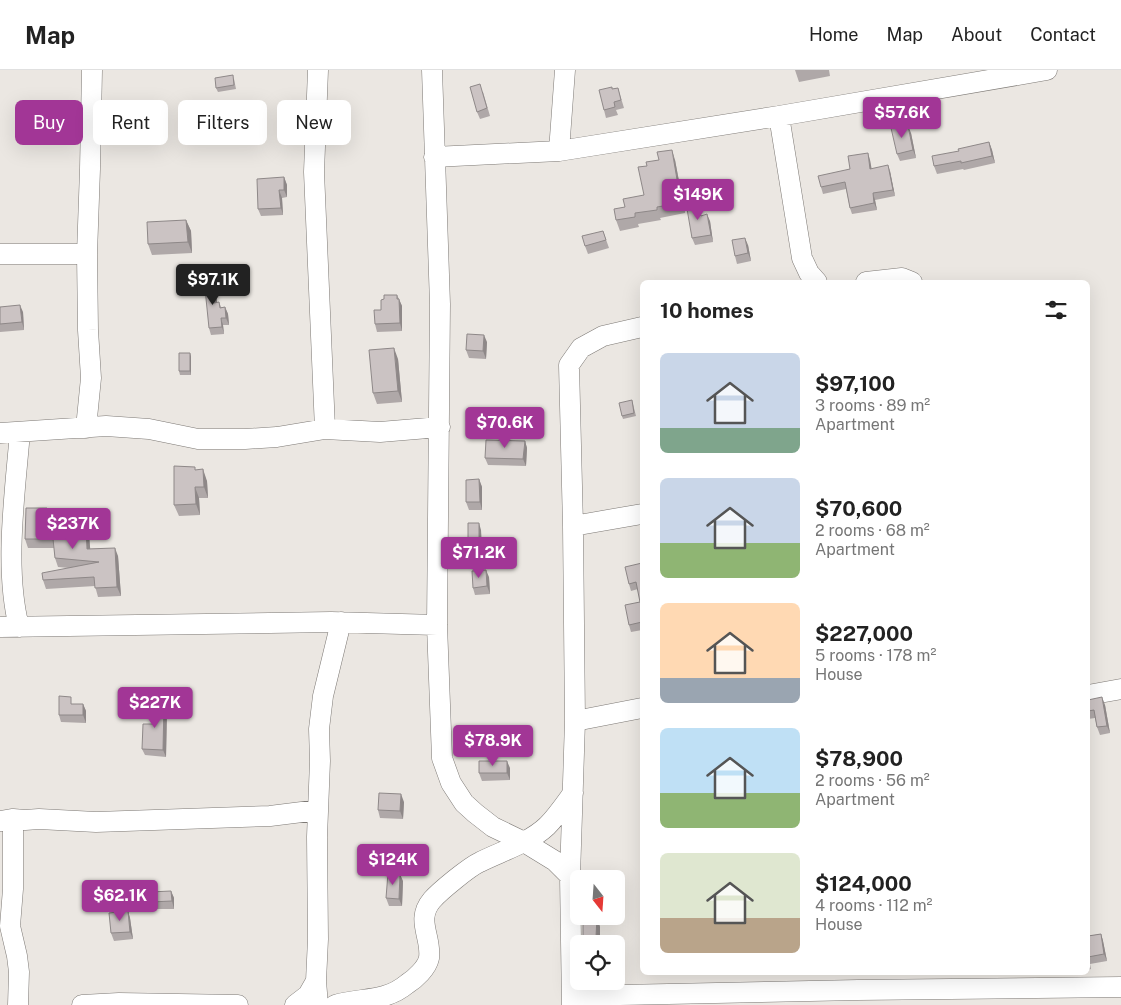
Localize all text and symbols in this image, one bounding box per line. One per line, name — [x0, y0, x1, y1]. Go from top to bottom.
text: Map — [25, 21, 75, 49]
text: Home — [809, 24, 859, 45]
text: Map — [887, 24, 923, 45]
text: About — [951, 24, 1002, 45]
text: Contact — [1030, 24, 1096, 45]
pin: $57.6K — [861, 97, 943, 139]
chip: Buy — [15, 100, 83, 145]
chip: Rent — [93, 100, 168, 145]
chip: Filters — [178, 100, 267, 145]
chip: New — [277, 100, 351, 145]
text: $57.6K — [874, 103, 930, 122]
pin: $149K — [663, 178, 733, 221]
text: $149K — [673, 185, 723, 204]
pin: $97.1K — [172, 264, 254, 306]
text: $97.1K — [187, 270, 239, 289]
icon: filters — [1042, 296, 1070, 324]
text: 10 homes — [660, 298, 754, 323]
text: $97,100 — [815, 371, 895, 396]
icon: home — [700, 373, 760, 433]
text: 3 rooms · 89 m² — [815, 396, 930, 415]
pin: $70.6K — [464, 406, 546, 449]
text: $70.6K — [476, 413, 534, 432]
text: Apartment — [815, 415, 895, 434]
text: $70,600 — [815, 496, 902, 521]
icon: home — [700, 498, 760, 558]
pin: $237K — [38, 508, 108, 550]
text: $237K — [47, 514, 99, 533]
text: 2 rooms · 68 m² — [815, 521, 930, 540]
pin: $71.2K — [438, 536, 520, 579]
text: Apartment — [815, 540, 895, 559]
text: $71.2K — [452, 543, 506, 562]
text: $227,000 — [815, 621, 913, 646]
icon: home — [700, 623, 760, 683]
text: 5 rooms · 178 m² — [815, 646, 936, 665]
text: House — [815, 665, 863, 684]
pin: $227K — [120, 686, 190, 729]
text: $227K — [129, 693, 181, 712]
pin: $78.9K — [452, 724, 534, 767]
text: $78.9K — [464, 731, 522, 750]
text: $78,900 — [815, 746, 903, 771]
icon: home — [700, 748, 760, 808]
text: 2 rooms · 56 m² — [815, 771, 930, 790]
text: Apartment — [815, 790, 895, 809]
pin: $124K — [358, 844, 428, 886]
text: $124K — [368, 850, 418, 869]
north arrow — [570, 870, 625, 925]
map controls — [570, 870, 625, 990]
text: $124,000 — [815, 871, 912, 896]
icon: home — [700, 873, 760, 933]
pin: $62.1K — [79, 880, 161, 922]
text: $62.1K — [93, 886, 147, 905]
text: 4 rooms · 112 m² — [815, 896, 932, 915]
text: House — [815, 915, 863, 934]
button: locate — [570, 935, 625, 990]

